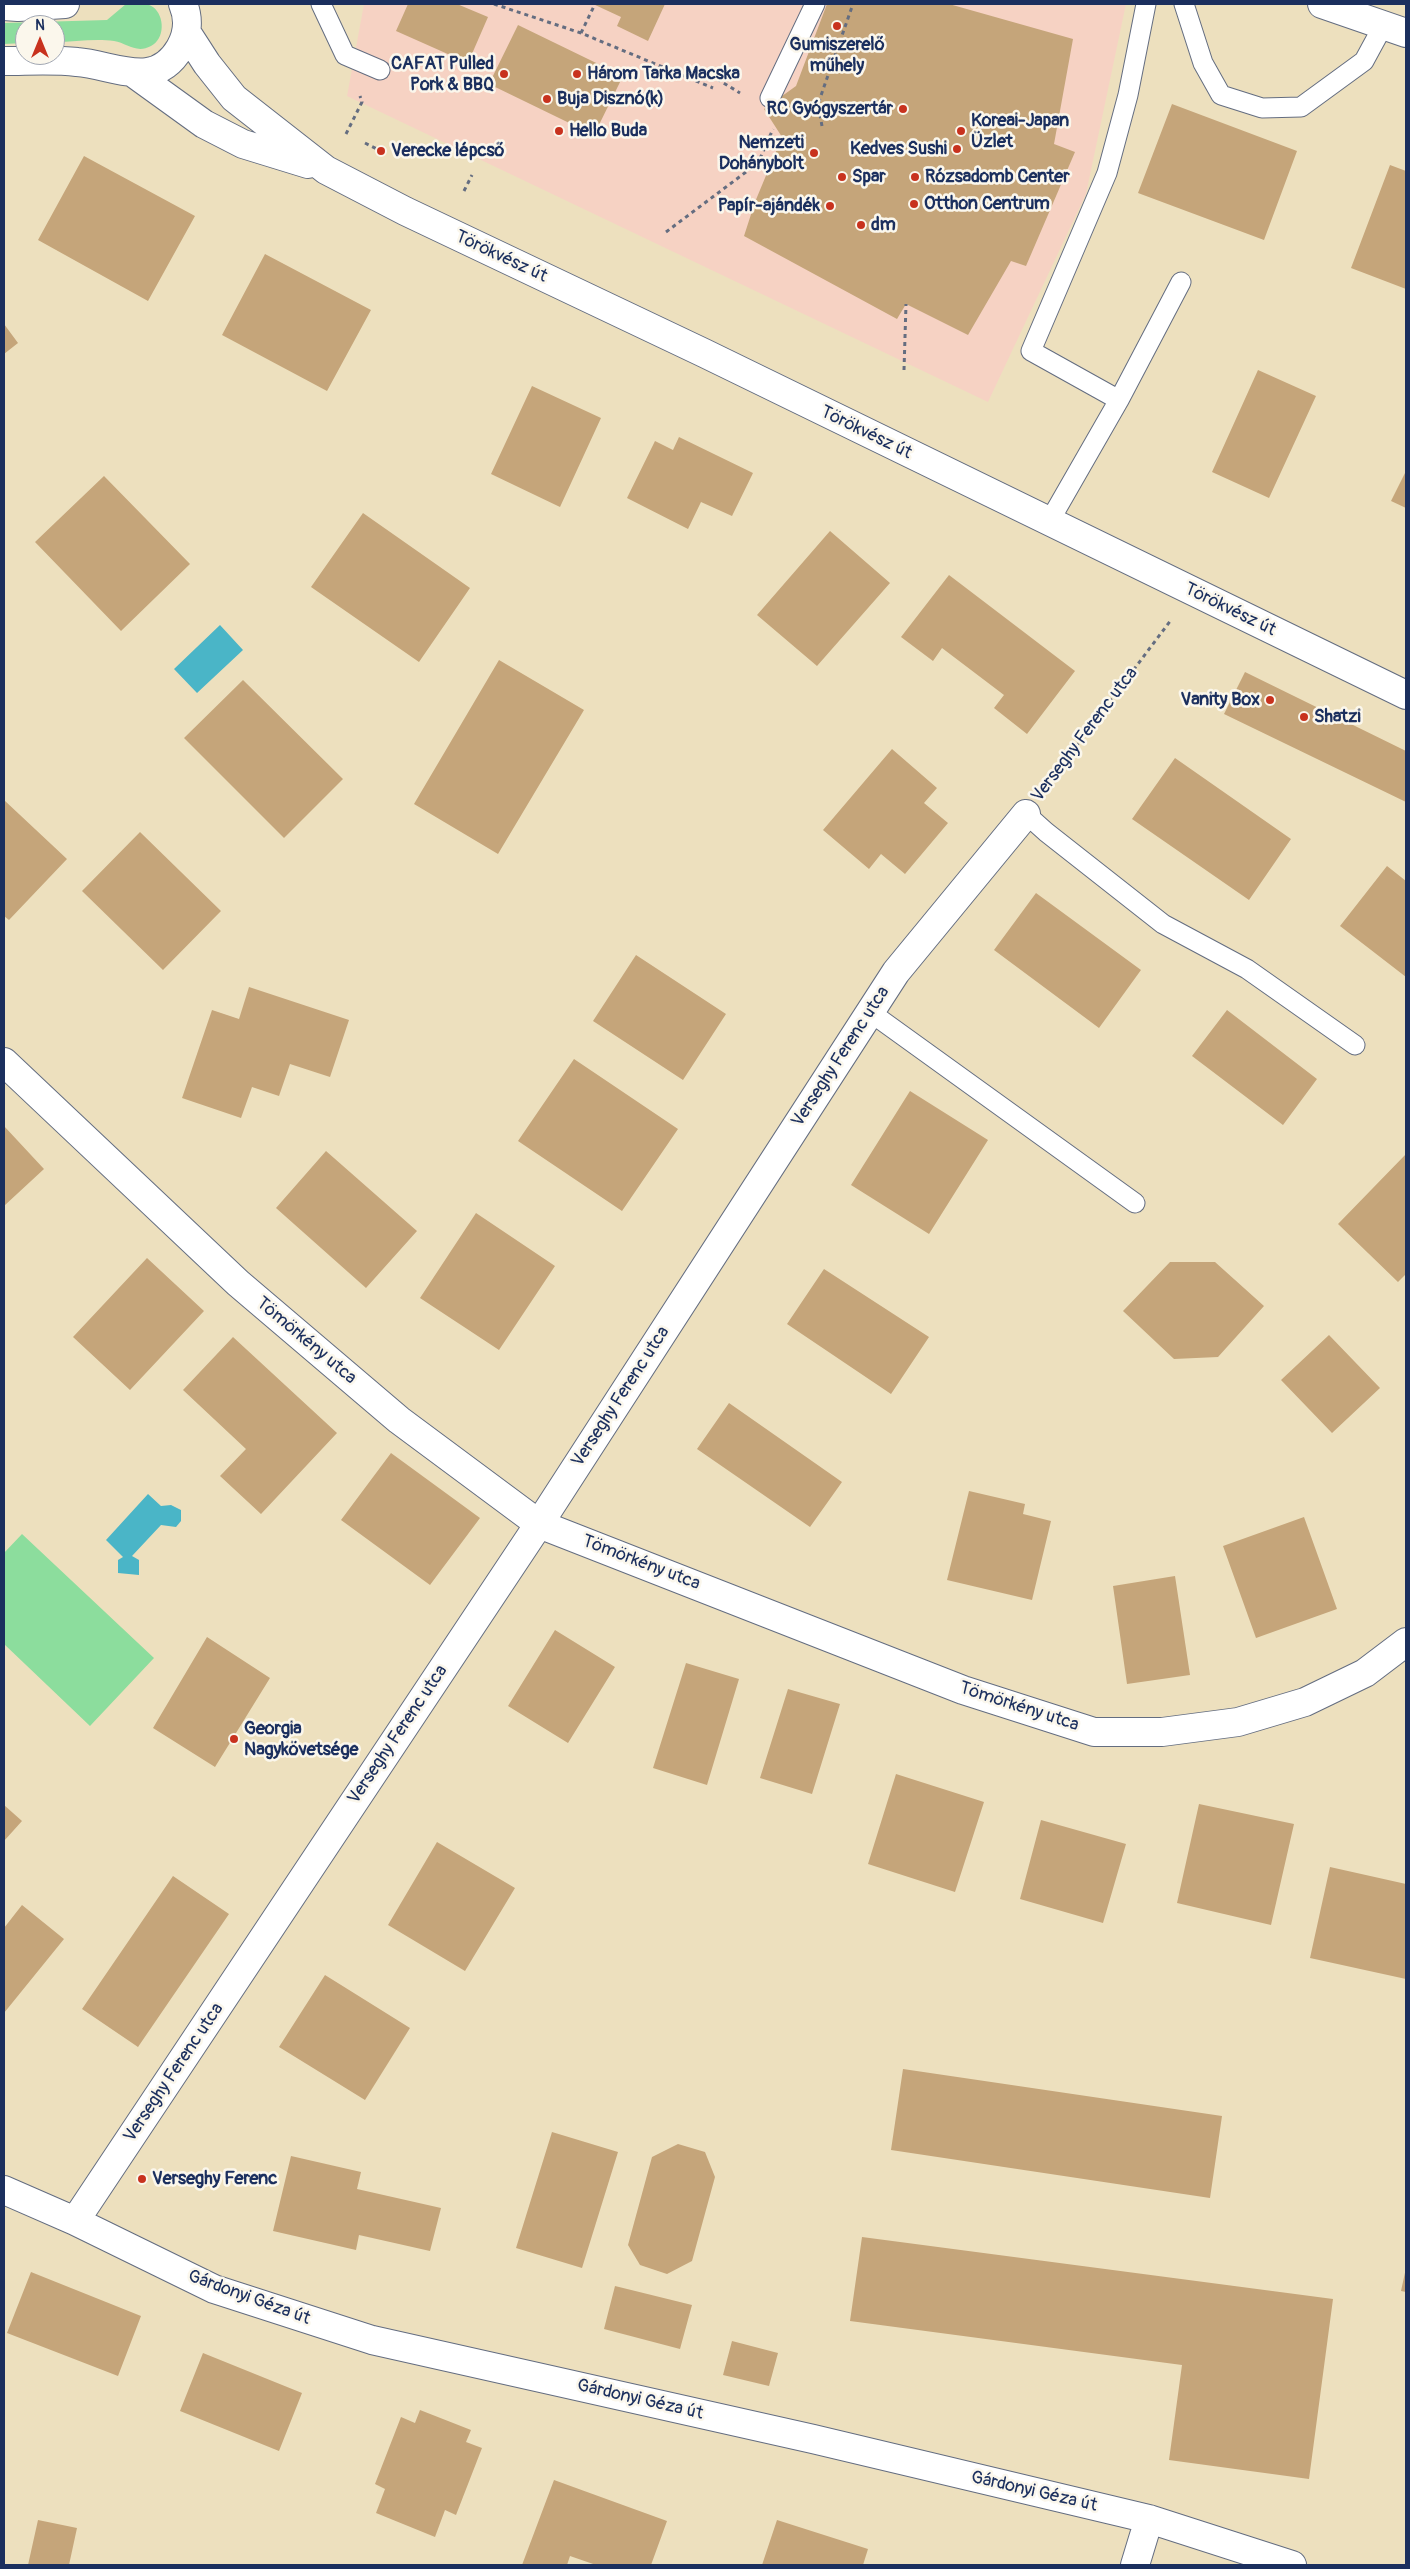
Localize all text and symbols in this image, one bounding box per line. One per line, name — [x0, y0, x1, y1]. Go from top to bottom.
north arrow — [15, 15, 65, 65]
text: N — [35, 17, 45, 34]
marker: Gumiszerelő műhely — [831, 20, 843, 32]
place label: Gumiszerelő műhely — [789, 34, 885, 76]
place label: CAFAT Pulled Pork & BBQ — [391, 53, 494, 96]
place label: Három Tarka Macska — [587, 63, 740, 85]
marker: CAFAT Pulled Pork & BBQ — [498, 68, 510, 80]
marker: Három Tarka Macska — [571, 68, 583, 80]
place label: Buja Disznó(k) — [557, 88, 664, 110]
marker: Buja Disznó(k) — [541, 93, 553, 105]
place label: RC Gyógyszertár — [767, 98, 893, 120]
marker: RC Gyógyszertár — [897, 103, 909, 115]
place label: Koreai-Japan Üzlet — [971, 110, 1069, 152]
place label: Hello Buda — [569, 120, 647, 142]
marker: Hello Buda — [553, 125, 565, 137]
marker: Koreai-Japan Üzlet — [955, 125, 967, 137]
place label: Nemzeti Dohánybolt — [719, 132, 804, 174]
place label: Kedves Sushi — [850, 138, 947, 160]
place label: Verecke lépcső — [391, 140, 504, 162]
marker: Kedves Sushi — [951, 143, 963, 155]
marker: Verecke lépcső — [375, 145, 387, 157]
marker: Nemzeti Dohánybolt — [808, 147, 820, 159]
place label: Spar — [852, 166, 886, 188]
place label: Rózsadomb Center — [925, 166, 1070, 188]
marker: Spar — [836, 171, 848, 183]
marker: Rózsadomb Center — [909, 171, 921, 183]
place label: Otthon Centrum — [924, 193, 1050, 215]
place label: Papír-ajándék — [718, 195, 820, 217]
marker: Otthon Centrum — [908, 198, 920, 210]
marker: Papír-ajándék — [824, 200, 836, 212]
place label: dm — [871, 214, 896, 236]
marker: dm — [855, 219, 867, 231]
street label: Törökvész út — [451, 226, 551, 288]
street label: Törökvész út — [817, 402, 915, 464]
street label: Törökvész út — [1181, 579, 1279, 641]
street label: Verseghy Ferenc utca — [1027, 663, 1143, 807]
place label: Vanity Box — [1180, 689, 1260, 711]
marker: Vanity Box — [1264, 694, 1276, 706]
place label: Shatzi — [1314, 706, 1361, 728]
marker: Shatzi — [1298, 711, 1310, 723]
street label: Verseghy Ferenc utca — [788, 983, 894, 1131]
street label: Tömörkény utca — [251, 1293, 361, 1389]
street label: Verseghy Ferenc utca — [568, 1323, 674, 1471]
street label: Tömörkény utca — [579, 1531, 703, 1595]
street label: Verseghy Ferenc utca — [343, 1661, 453, 1809]
street label: Tömörkény utca — [956, 1678, 1082, 1736]
place label: Georgia Nagykövetsége — [244, 1718, 358, 1760]
marker: Georgia Nagykövetsége — [228, 1733, 240, 1745]
street label: Verseghy Ferenc utca — [119, 1999, 229, 2147]
place label: Verseghy Ferenc — [152, 2168, 277, 2190]
marker: Verseghy Ferenc — [136, 2173, 148, 2185]
street label: Gárdonyi Géza út — [185, 2266, 313, 2330]
street label: Gárdonyi Géza út — [575, 2375, 705, 2425]
street label: Gárdonyi Géza út — [969, 2467, 1099, 2517]

